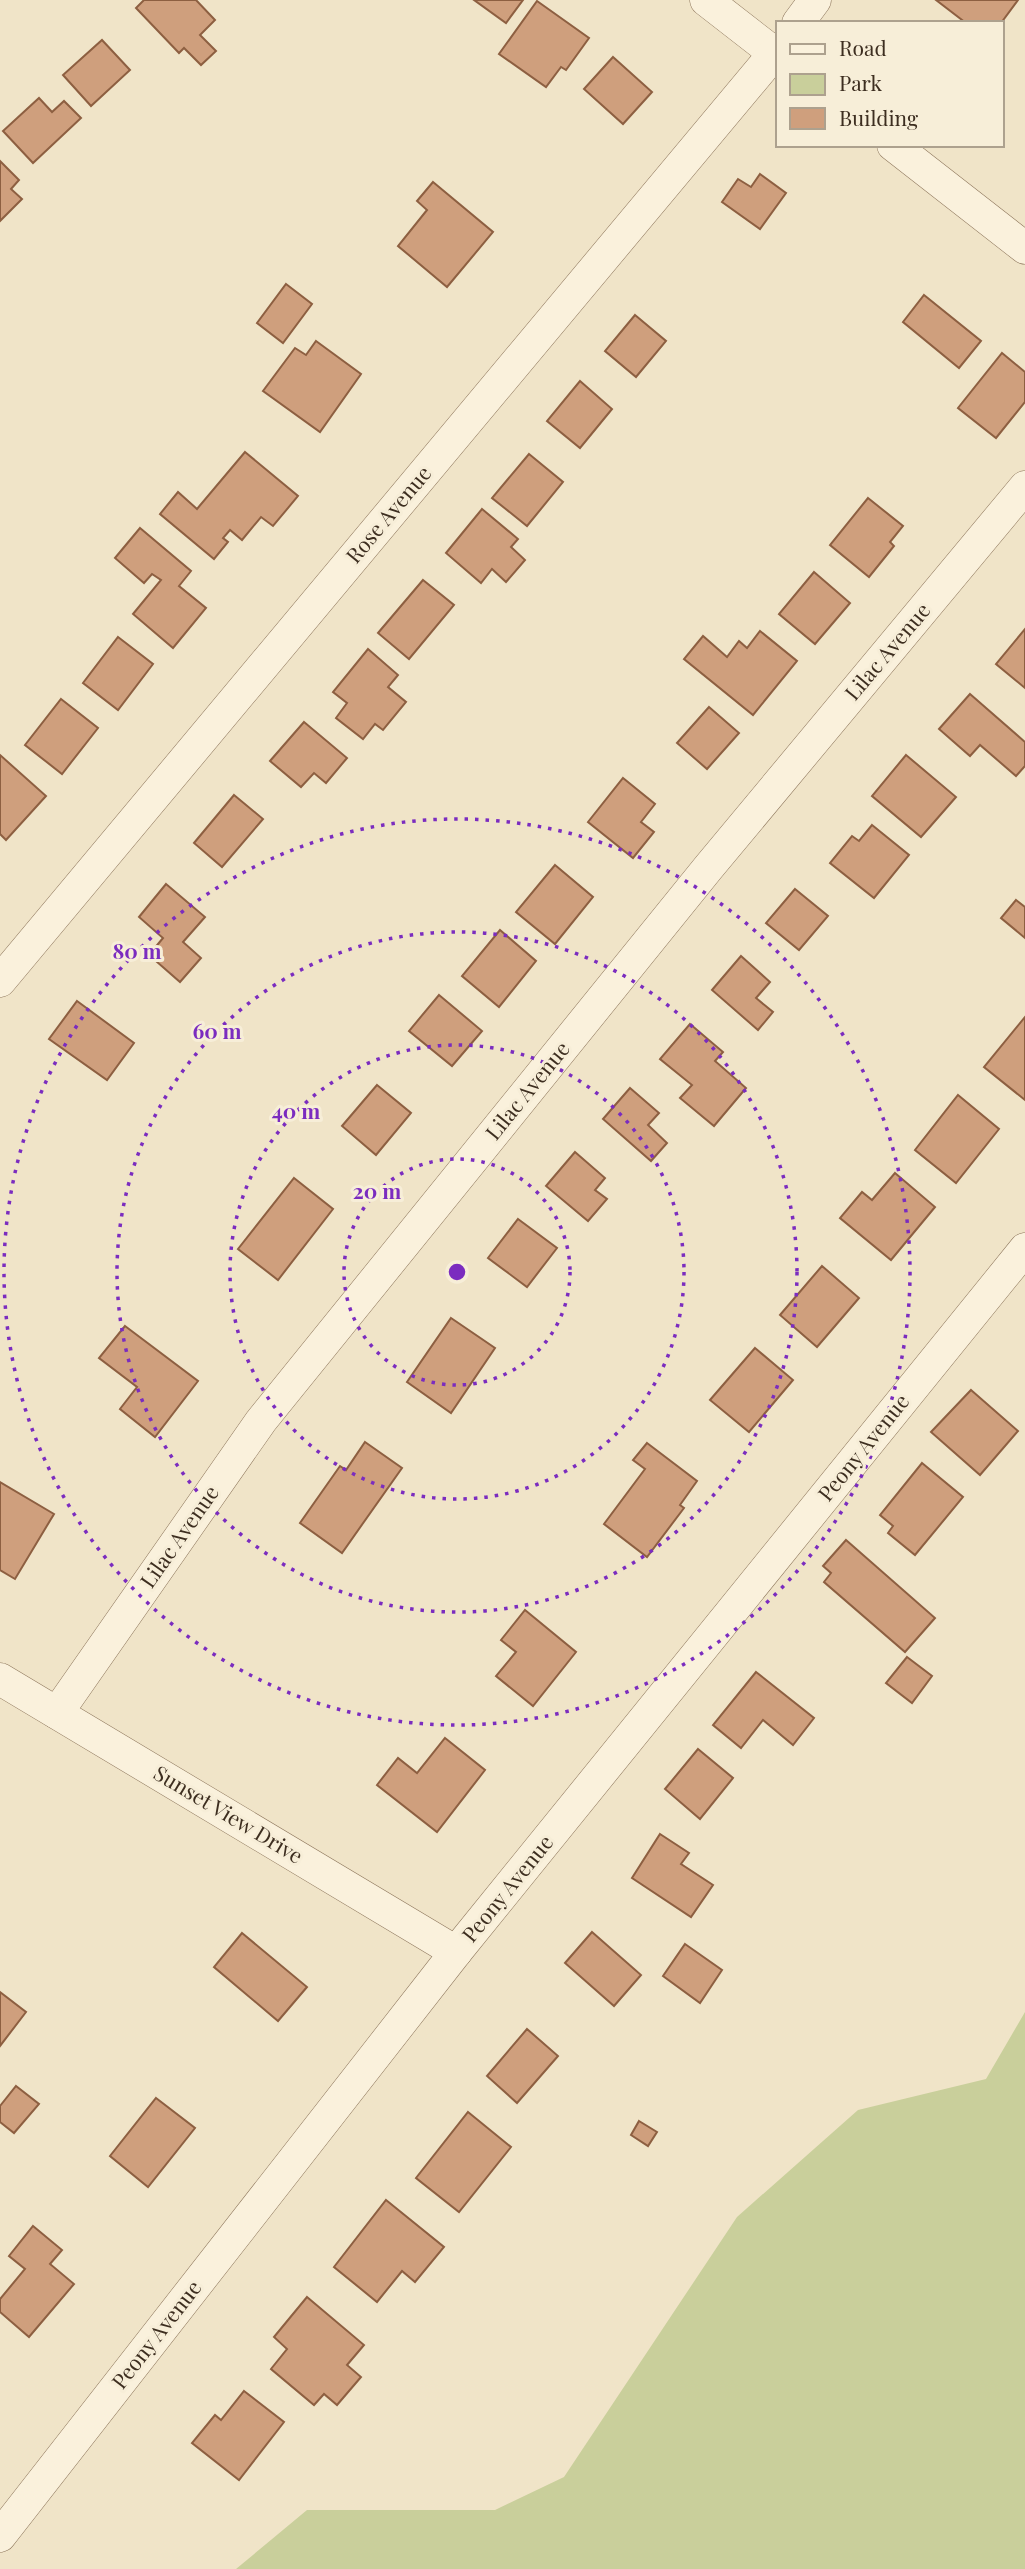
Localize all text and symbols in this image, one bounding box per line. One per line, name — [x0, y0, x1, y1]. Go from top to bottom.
legend — [776, 21, 1004, 147]
text: Road — [839, 33, 887, 61]
text: Park — [839, 68, 883, 96]
text: Building — [839, 103, 918, 131]
street label: Rose Avenue — [339, 459, 436, 568]
street label: Lilac Avenue — [837, 596, 935, 705]
text: 80 m — [112, 936, 162, 964]
text: 60 m — [192, 1016, 242, 1044]
street label: Lilac Avenue — [478, 1035, 575, 1145]
text: 40 m — [272, 1096, 320, 1124]
text: 20 m — [353, 1176, 401, 1204]
centre of rings — [445, 1260, 469, 1284]
street label: Peony Avenue — [811, 1387, 914, 1506]
street label: Lilac Avenue — [133, 1479, 224, 1593]
street label: Sunset View Drive — [149, 1758, 309, 1869]
street label: Peony Avenue — [455, 1828, 558, 1947]
street label: Peony Avenue — [104, 2274, 207, 2394]

